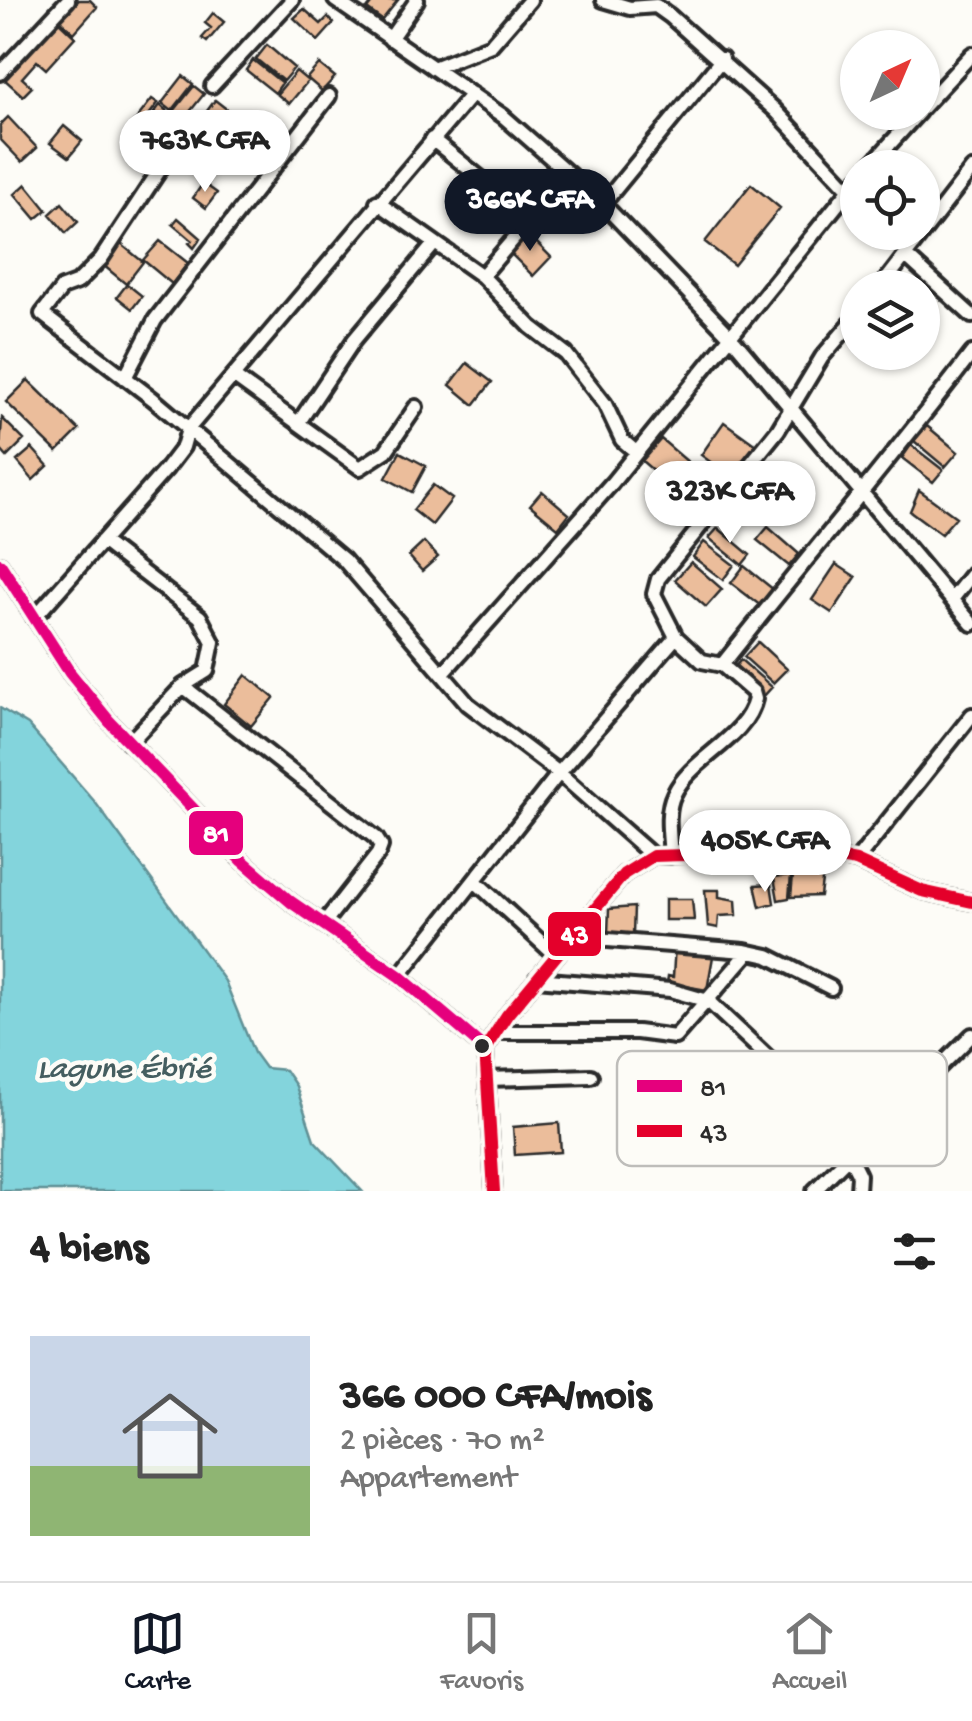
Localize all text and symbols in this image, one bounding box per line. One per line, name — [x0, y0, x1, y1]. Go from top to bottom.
north arrow — [840, 30, 940, 130]
map controls — [840, 30, 940, 370]
pin: 763K CFA — [102, 110, 308, 195]
text: 763K CFA — [141, 123, 269, 161]
button: locate — [840, 150, 940, 250]
pin: 366K CFA — [427, 169, 633, 254]
text: 366K CFA — [467, 182, 593, 220]
button: layers — [840, 270, 940, 370]
pin: 323K CFA — [627, 461, 833, 546]
text: 323K CFA — [667, 474, 793, 512]
line badge: 81 — [187, 809, 245, 857]
pin: 405K CFA — [662, 810, 868, 895]
text: 81 — [203, 820, 229, 853]
text: 405K CFA — [701, 823, 829, 861]
line badge: 43 — [546, 910, 603, 958]
text: 43 — [560, 921, 589, 954]
unlabelled marker — [472, 1036, 492, 1056]
legend — [617, 1051, 947, 1166]
water label: Lagune Ébrié — [37, 1052, 213, 1090]
text: 81 — [700, 1074, 727, 1107]
text: 43 — [700, 1119, 728, 1152]
icon: filters — [887, 1224, 942, 1279]
text: 4 biens — [30, 1227, 148, 1276]
text: 366 000 CFA/mois — [340, 1374, 651, 1423]
icon: home — [110, 1376, 230, 1496]
text: 2 pièces · 70 m² — [340, 1423, 545, 1461]
text: Appartement — [340, 1461, 517, 1499]
tab: Carte — [125, 1606, 191, 1699]
tab: Favoris — [440, 1606, 523, 1699]
tab: Accueil — [772, 1606, 847, 1699]

